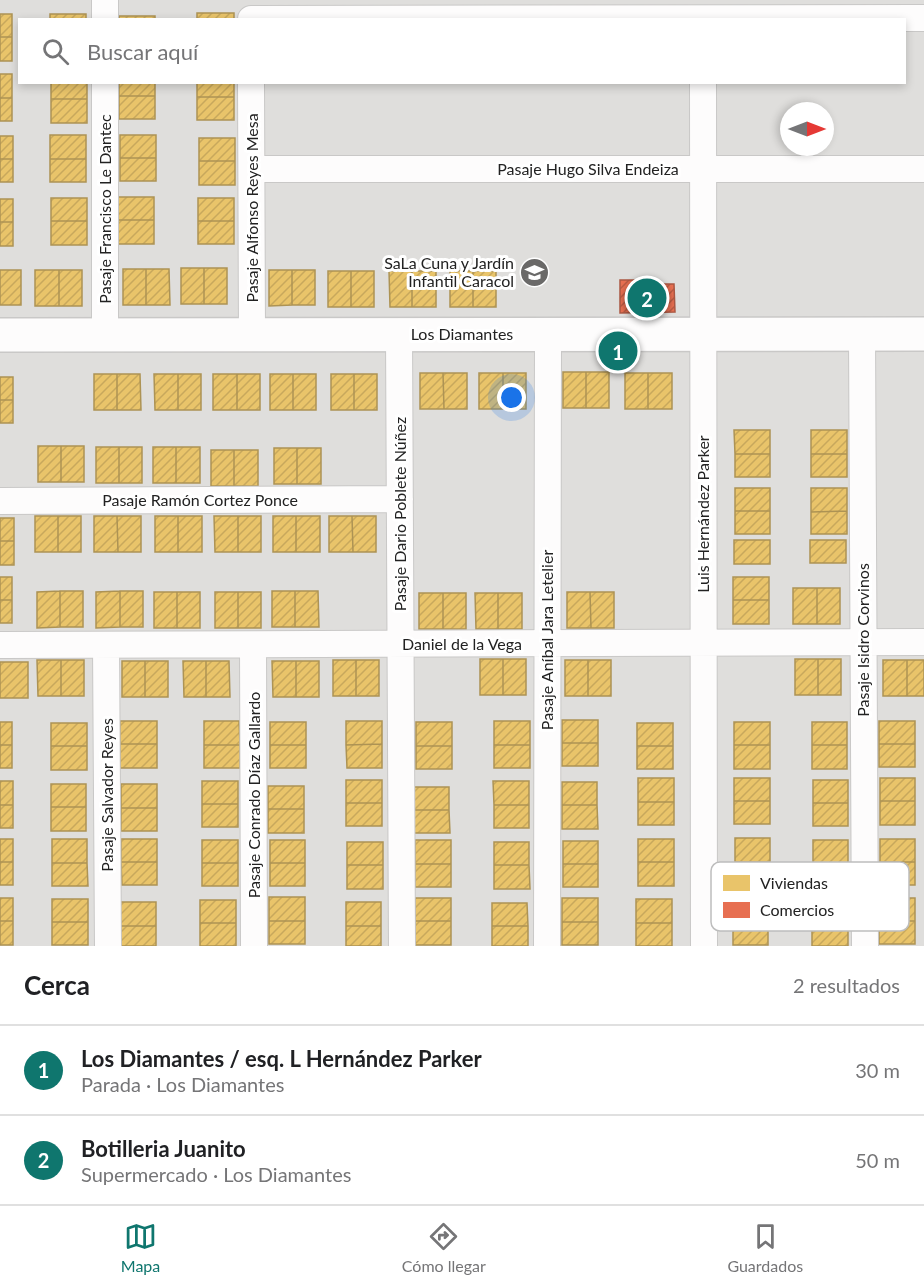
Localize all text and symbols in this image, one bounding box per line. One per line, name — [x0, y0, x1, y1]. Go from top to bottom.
search box — [18, 18, 906, 84]
icon: search — [39, 35, 72, 68]
text: Buscar aquí — [87, 38, 198, 65]
north arrow — [780, 102, 834, 156]
street label: Pasaje Alfonso Reyes Mesa — [242, 113, 261, 303]
street label: Pasaje Francisco Le Dantec — [95, 114, 114, 304]
street label: Pasaje Hugo Silva Endeiza — [497, 159, 679, 178]
place label: SaLa Cuna y Jardín Infantil Caracol — [384, 253, 514, 290]
school or university icon: SaLa Cuna y Jardín Infantil Caracol — [519, 256, 551, 288]
pin: 2 — [628, 276, 666, 320]
street label: Los Diamantes — [411, 324, 513, 343]
pin: 1 — [598, 328, 638, 374]
your location — [497, 383, 526, 412]
street label: Pasaje Dario Poblete Núñez — [390, 417, 409, 611]
street label: Luis Hernández Parker — [693, 435, 712, 593]
street label: Pasaje Ramón Cortez Ponce — [102, 490, 298, 509]
street label: Pasaje Aníbal Jara Letelier — [537, 550, 556, 730]
street label: Pasaje Isidro Corvinos — [853, 563, 872, 717]
street label: Daniel de la Vega — [402, 634, 522, 653]
street label: Pasaje Conrado Díaz Gallardo — [244, 692, 263, 898]
street label: Pasaje Salvador Reyes — [97, 718, 116, 872]
legend — [711, 862, 909, 931]
text: Viviendas — [760, 873, 828, 892]
text: Comercios — [760, 900, 834, 919]
text: Cerca — [24, 969, 90, 1001]
text: 2 resultados — [793, 973, 900, 997]
text: Los Diamantes / esq. L Hernández Parker — [81, 1045, 482, 1072]
text: 1 — [38, 1058, 49, 1082]
text: 30 m — [855, 1058, 900, 1082]
text: Parada · Los Diamantes — [81, 1072, 284, 1096]
text: Botilleria Juanito — [81, 1135, 246, 1162]
text: 2 — [38, 1148, 49, 1172]
text: 50 m — [855, 1148, 900, 1172]
text: Supermercado · Los Diamantes — [81, 1162, 351, 1186]
tab: Mapa — [121, 1220, 160, 1275]
tab: Cómo llegar — [402, 1220, 486, 1275]
tab: Guardados — [727, 1220, 803, 1275]

